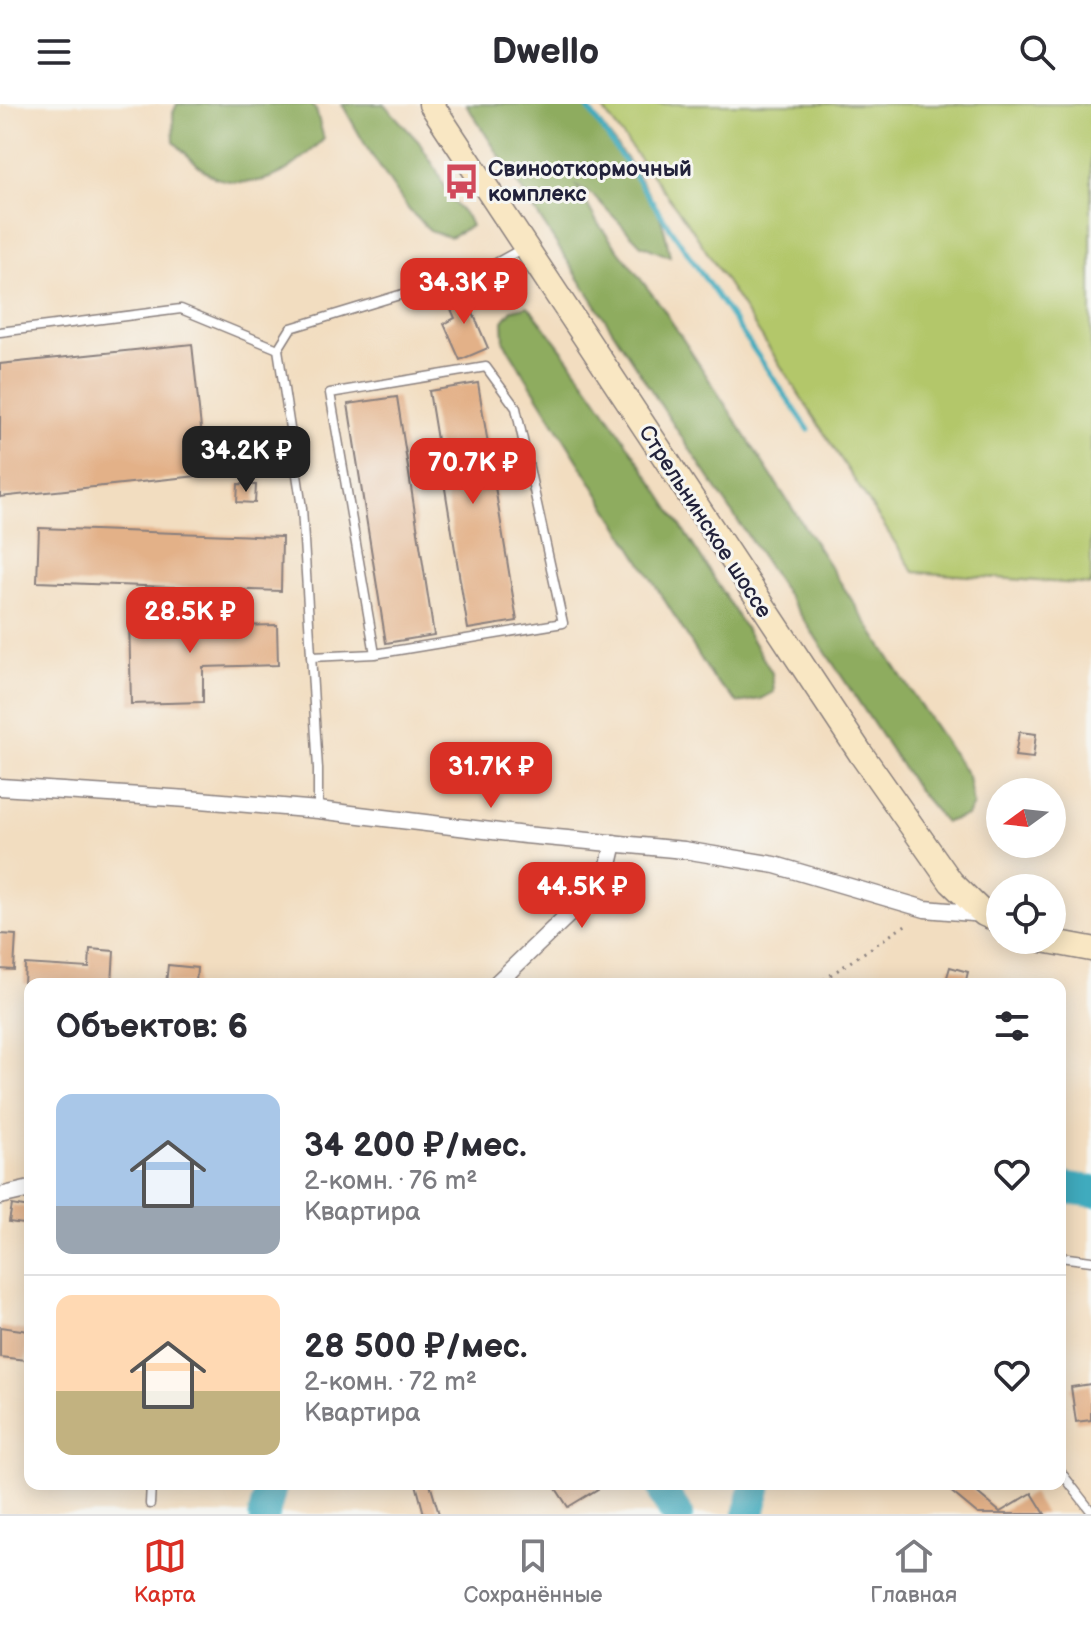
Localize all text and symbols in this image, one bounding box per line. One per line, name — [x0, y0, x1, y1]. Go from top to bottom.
icon: menu — [32, 30, 76, 74]
icon: search — [1015, 30, 1059, 74]
text: Dwello — [492, 31, 599, 74]
place label: Свинооткормочный комплекс — [488, 156, 692, 208]
bus stop icon: Свинооткормочный комплекс — [443, 162, 481, 200]
pin: 34.3K ₽ — [390, 258, 538, 326]
text: 34.3K ₽ — [418, 268, 510, 299]
street label: Стрельнинское шоссе — [632, 420, 777, 623]
pin: 34.2K ₽ — [172, 426, 320, 494]
text: 34.2K ₽ — [200, 436, 292, 467]
pin: 70.7K ₽ — [399, 438, 547, 506]
text: 70.7K ₽ — [428, 448, 518, 479]
pin: 28.5K ₽ — [116, 587, 264, 655]
text: 28.5K ₽ — [144, 597, 236, 628]
pin: 31.7K ₽ — [417, 742, 565, 810]
text: 31.7K ₽ — [448, 752, 534, 783]
north arrow — [986, 778, 1066, 858]
map controls — [986, 778, 1066, 954]
pin: 44.5K ₽ — [508, 862, 656, 930]
text: 44.5K ₽ — [536, 872, 628, 903]
button: locate — [986, 874, 1066, 954]
icon: filters — [990, 1004, 1034, 1048]
text: Объектов: 6 — [56, 1006, 248, 1047]
text: 34 200 ₽/мес. — [304, 1125, 527, 1166]
icon: home — [120, 1126, 216, 1222]
icon: heart — [990, 1152, 1034, 1196]
text: 2-комн. · 76 m² — [304, 1166, 477, 1197]
text: Квартира — [304, 1197, 421, 1228]
text: 28 500 ₽/мес. — [304, 1326, 527, 1367]
icon: home — [120, 1327, 216, 1423]
icon: heart — [990, 1353, 1034, 1397]
text: 2-комн. · 72 m² — [304, 1367, 477, 1398]
text: Квартира — [304, 1398, 421, 1429]
tab: Карта — [134, 1534, 196, 1609]
tab: Сохранённые — [464, 1534, 603, 1609]
tab: Главная — [870, 1534, 957, 1609]

